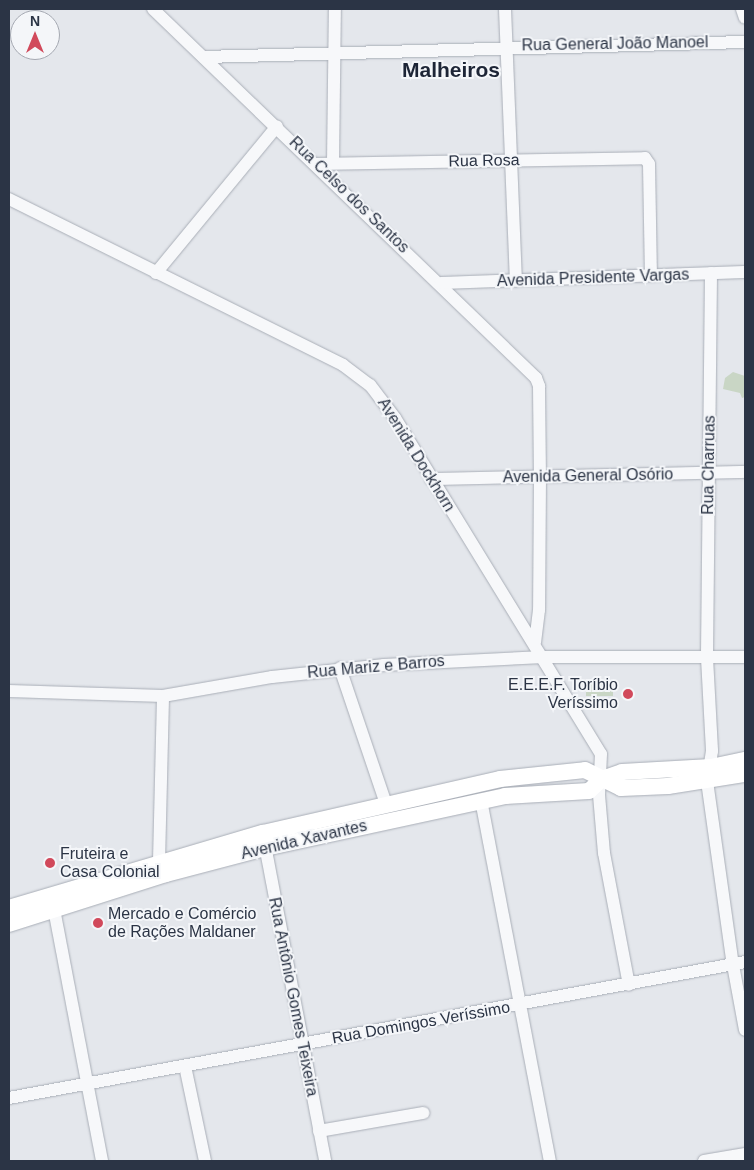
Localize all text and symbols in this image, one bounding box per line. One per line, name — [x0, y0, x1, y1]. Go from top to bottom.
north arrow — [10, 10, 60, 60]
text: N — [30, 13, 40, 29]
street label: Rua General João Manoel — [521, 33, 709, 55]
district label: Malheiros — [402, 57, 500, 83]
street label: Rua Celso dos Santos — [285, 133, 413, 257]
street label: Rua Rosa — [448, 151, 520, 171]
street label: Avenida Presidente Vargas — [497, 265, 689, 291]
street label: Avenida Dockhorn — [373, 395, 459, 515]
street label: Rua Charruas — [699, 415, 719, 515]
street label: Avenida General Osório — [503, 465, 673, 487]
street label: Rua Mariz e Barros — [307, 651, 445, 683]
place label: E.E.E.F. Toríbio Veríssimo — [508, 675, 618, 713]
marker: E.E.E.F. Toríbio Veríssimo — [622, 688, 634, 700]
street label: Avenida Xavantes — [239, 816, 369, 864]
place label: Fruteira e Casa Colonial — [60, 844, 160, 882]
marker: Fruteira e Casa Colonial — [44, 857, 56, 869]
street label: Rua Antônio Gomes Teixeira — [264, 895, 322, 1099]
place label: Mercado e Comércio de Rações Maldaner — [108, 904, 256, 942]
marker: Mercado e Comércio de Rações Maldaner — [92, 917, 104, 929]
street label: Rua Domingos Veríssimo — [330, 998, 512, 1048]

